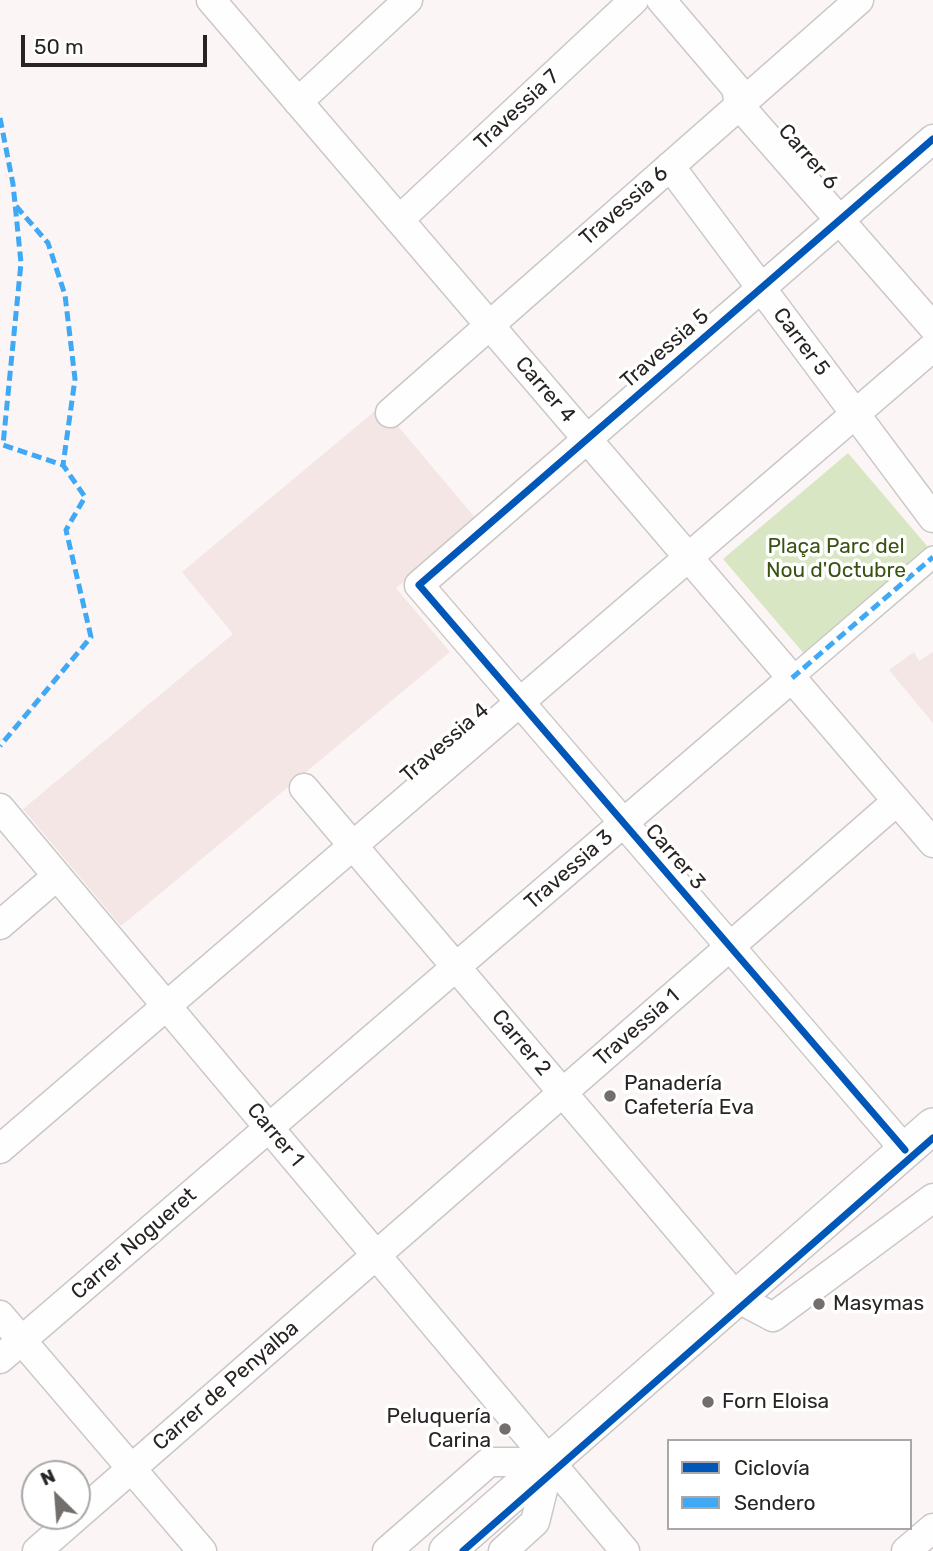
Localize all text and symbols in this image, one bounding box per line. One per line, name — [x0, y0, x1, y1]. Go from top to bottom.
scale bar — [24, 21, 210, 65]
text: 50 m — [34, 34, 84, 59]
street label: Travessia 7 — [469, 64, 565, 156]
street label: Carrer 6 — [773, 119, 843, 195]
street label: Travessia 6 — [575, 161, 673, 251]
street label: Carrer 5 — [767, 303, 835, 381]
street label: Travessia 5 — [616, 304, 714, 394]
street label: Carrer 4 — [509, 352, 581, 428]
park label: Plaça Parc del Nou d'Octubre — [766, 534, 906, 584]
street label: Travessia 4 — [396, 698, 494, 788]
street label: Carrer 3 — [640, 819, 710, 895]
street label: Travessia 3 — [520, 825, 618, 915]
street label: Travessia 1 — [589, 984, 685, 1072]
street label: Carrer 2 — [486, 1005, 556, 1081]
place label: Panadería Cafetería Eva — [624, 1071, 754, 1121]
marker: Panadería Cafetería Eva — [602, 1088, 618, 1104]
street label: Carrer 1 — [241, 1098, 309, 1172]
street label: Carrer Nogueret — [66, 1183, 202, 1305]
place label: Masymas — [833, 1291, 924, 1317]
marker: Masymas — [811, 1296, 827, 1312]
street label: Carrer de Penyalba — [148, 1316, 304, 1456]
place label: Forn Eloisa — [722, 1389, 829, 1415]
marker: Forn Eloisa — [700, 1394, 716, 1410]
place label: Peluquería Carina — [387, 1404, 491, 1454]
marker: Peluquería Carina — [497, 1421, 513, 1437]
legend — [667, 1439, 912, 1530]
text: Ciclovía — [734, 1455, 810, 1480]
north arrow — [21, 1460, 91, 1530]
text: N — [37, 1464, 59, 1491]
text: Sendero — [734, 1490, 816, 1515]

